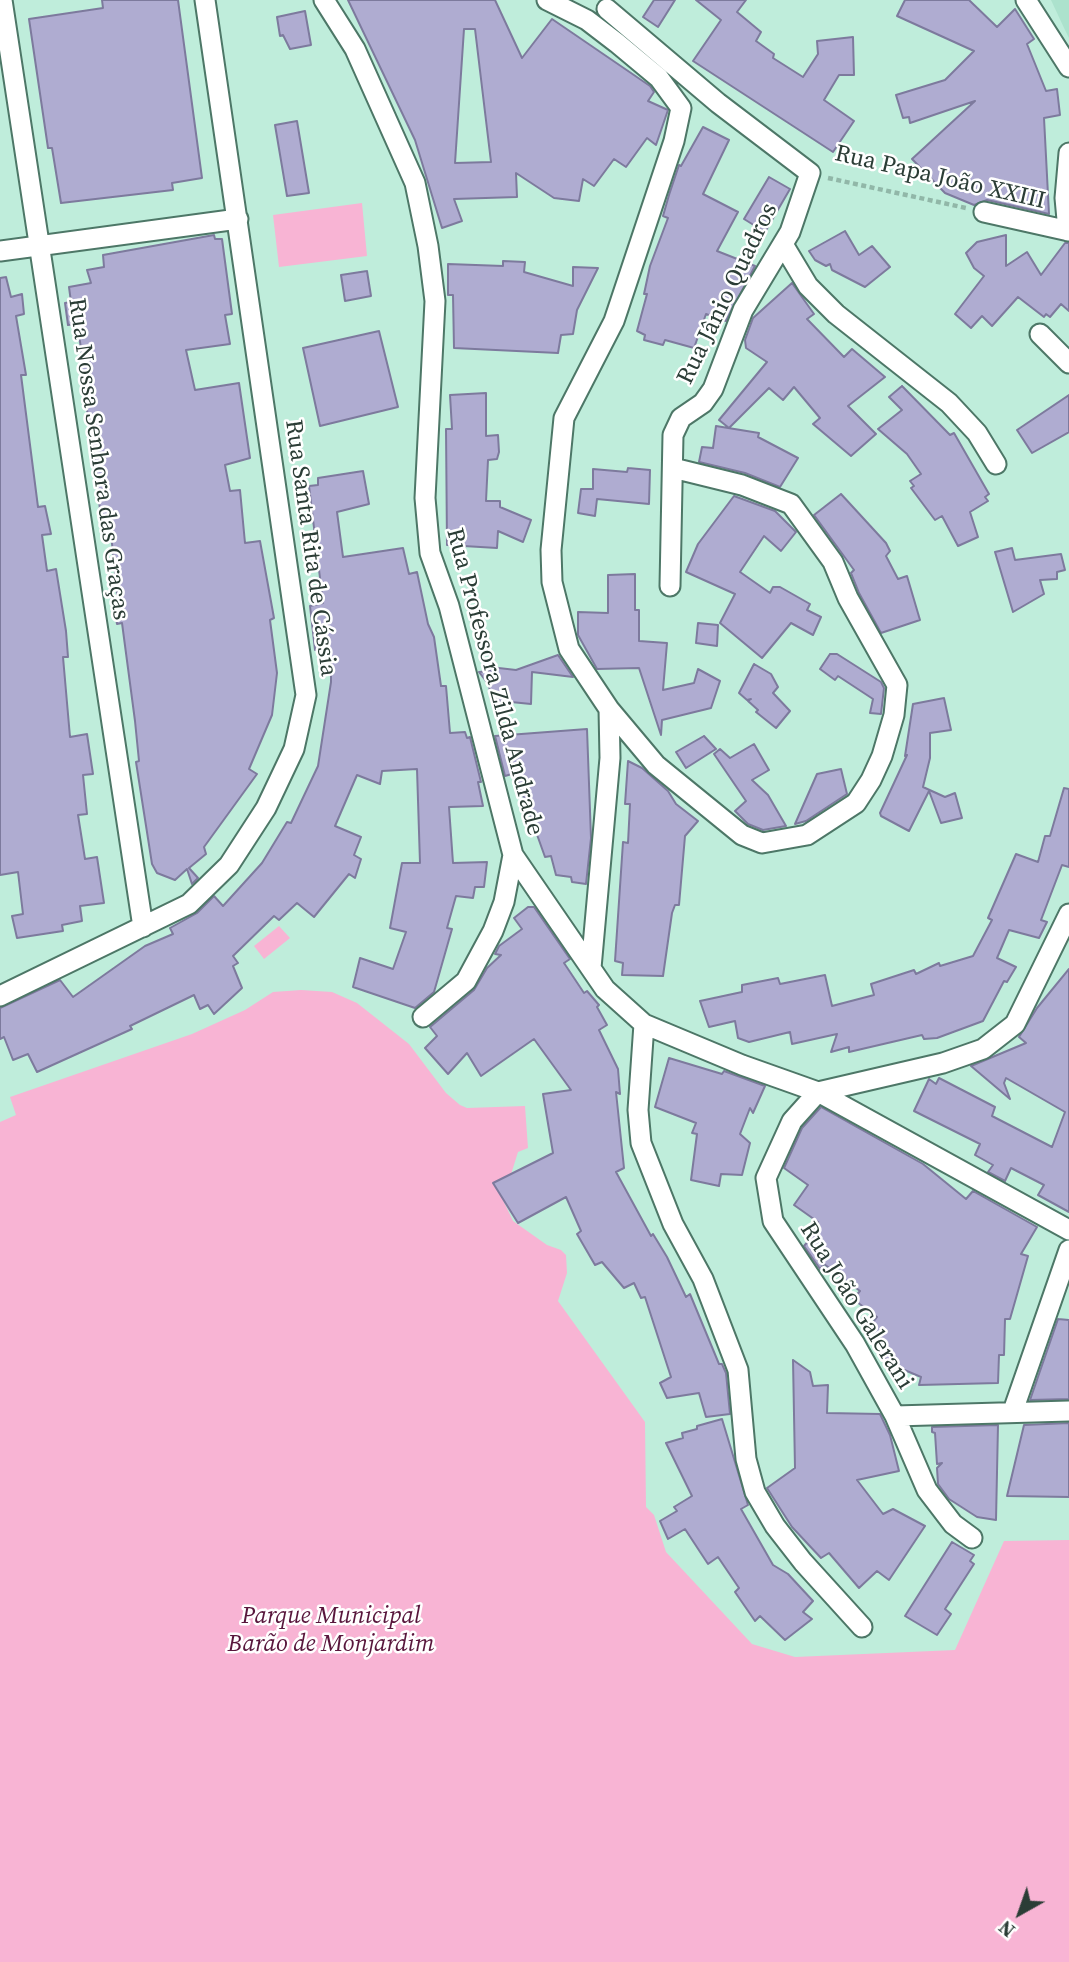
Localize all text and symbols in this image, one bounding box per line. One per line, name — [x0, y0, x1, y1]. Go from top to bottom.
street label: Rua Papa João XXIII — [832, 140, 1048, 216]
street label: Rua Jânio Quadros — [672, 199, 784, 389]
street label: Rua Nossa Senhora das Graças — [61, 296, 135, 622]
street label: Rua Santa Rita de Cássia — [278, 418, 342, 678]
street label: Rua Professora Zilda Andrade — [439, 525, 549, 839]
street label: Rua João Galerani — [793, 1217, 919, 1395]
park label: Parque Municipal Barão de Monjardim — [228, 1603, 434, 1659]
north arrow — [985, 1878, 1055, 1948]
text: N — [993, 1915, 1020, 1943]

